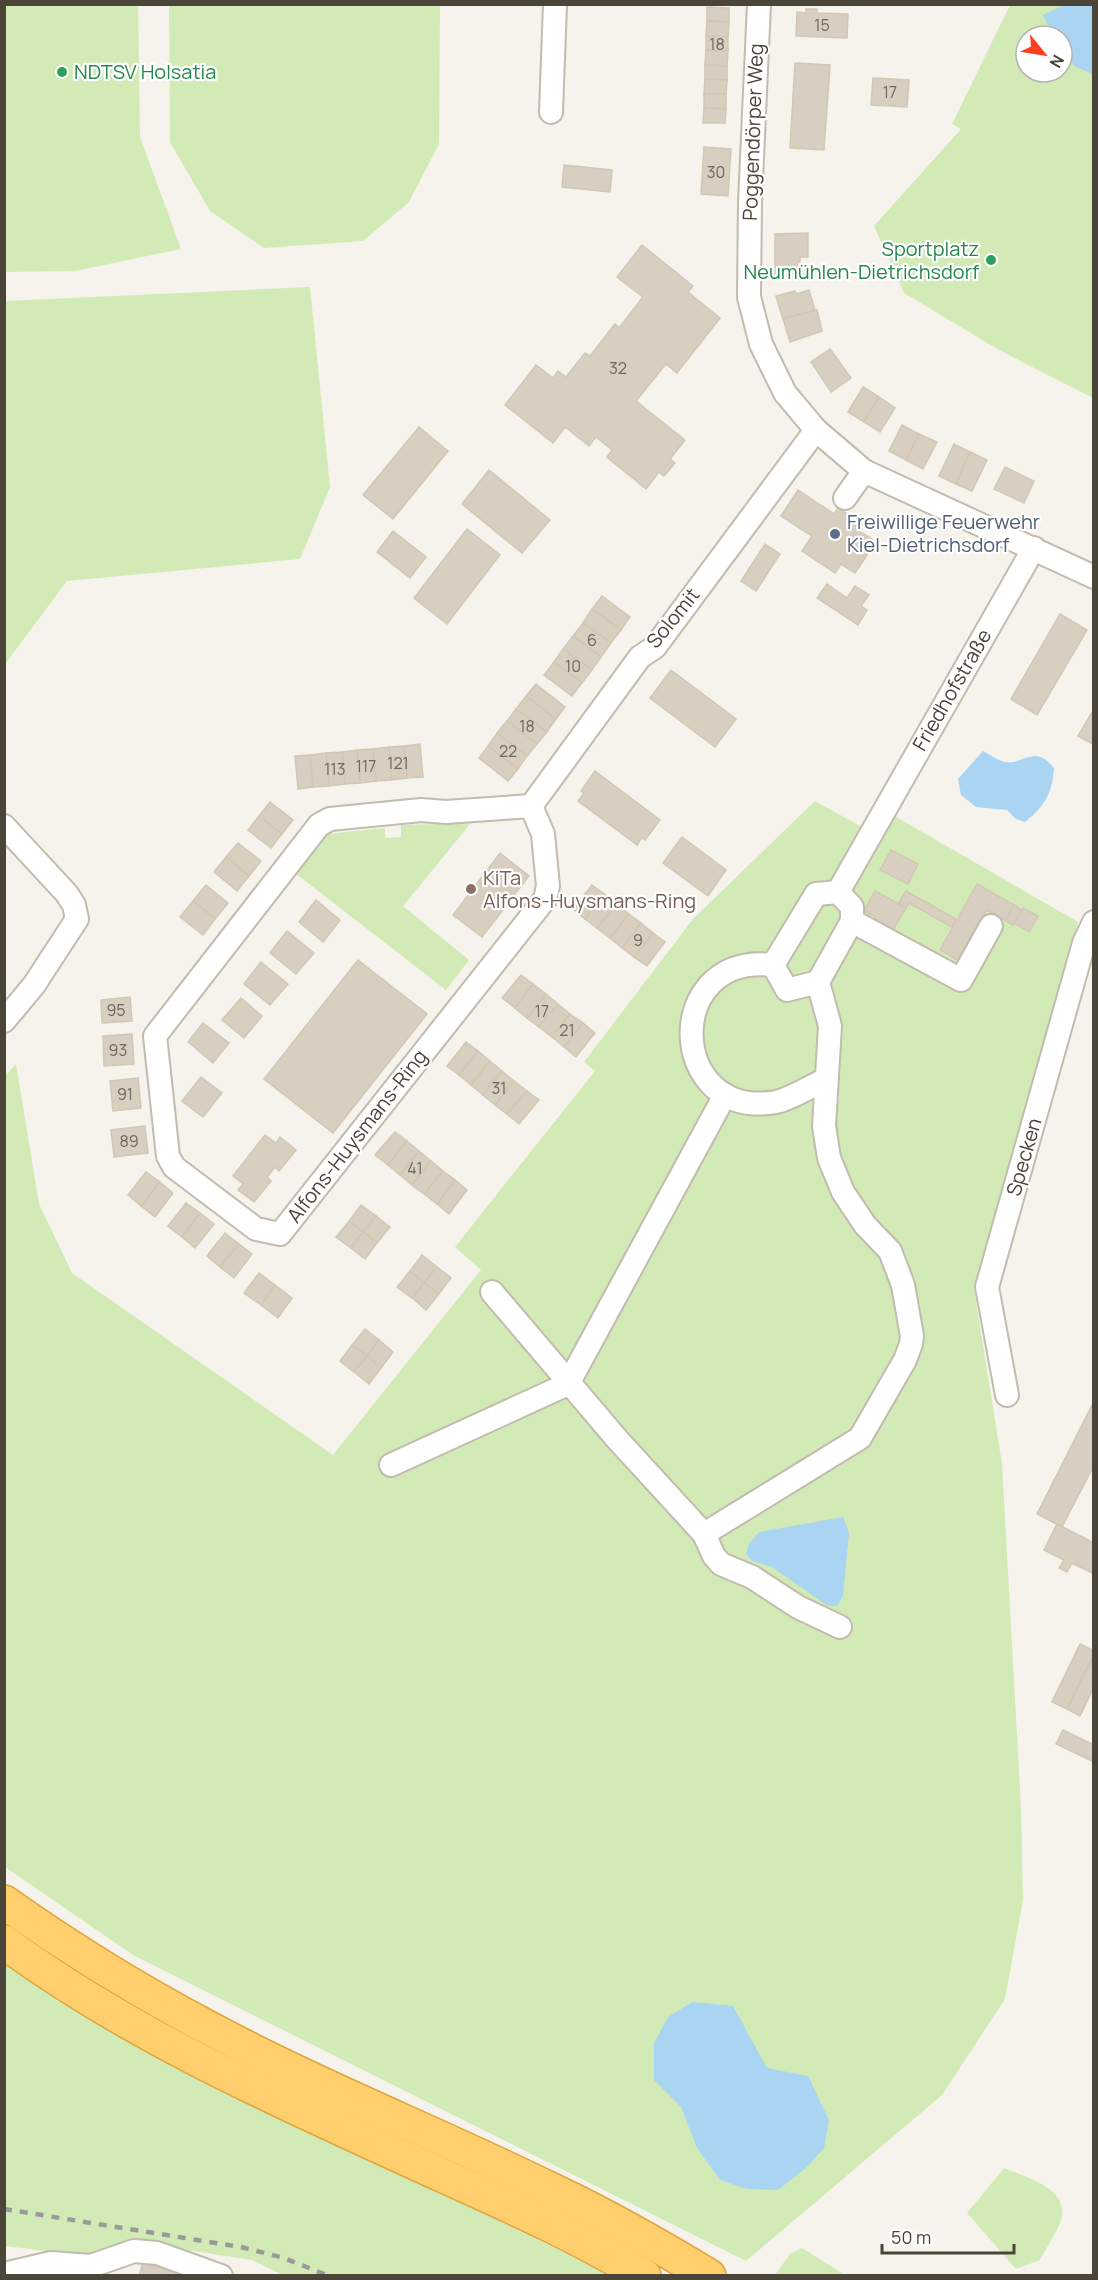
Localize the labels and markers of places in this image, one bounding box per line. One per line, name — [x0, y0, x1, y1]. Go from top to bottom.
place label: NDTSV Holsatia — [74, 58, 216, 85]
marker: NDTSV Holsatia — [55, 65, 69, 79]
place label: Sportplatz Neumühlen-Dietrichsdorf — [744, 235, 979, 285]
marker: Sportplatz Neumühlen-Dietrichsdorf — [984, 253, 998, 267]
place label: Freiwillige Feuerwehr Kiel-Dietrichsdorf — [847, 508, 1040, 558]
marker: Freiwillige Feuerwehr Kiel-Dietrichsdorf — [828, 527, 842, 541]
place label: KiTa Alfons-Huysmans-Ring — [483, 864, 696, 914]
marker: KiTa Alfons-Huysmans-Ring — [464, 882, 478, 896]

